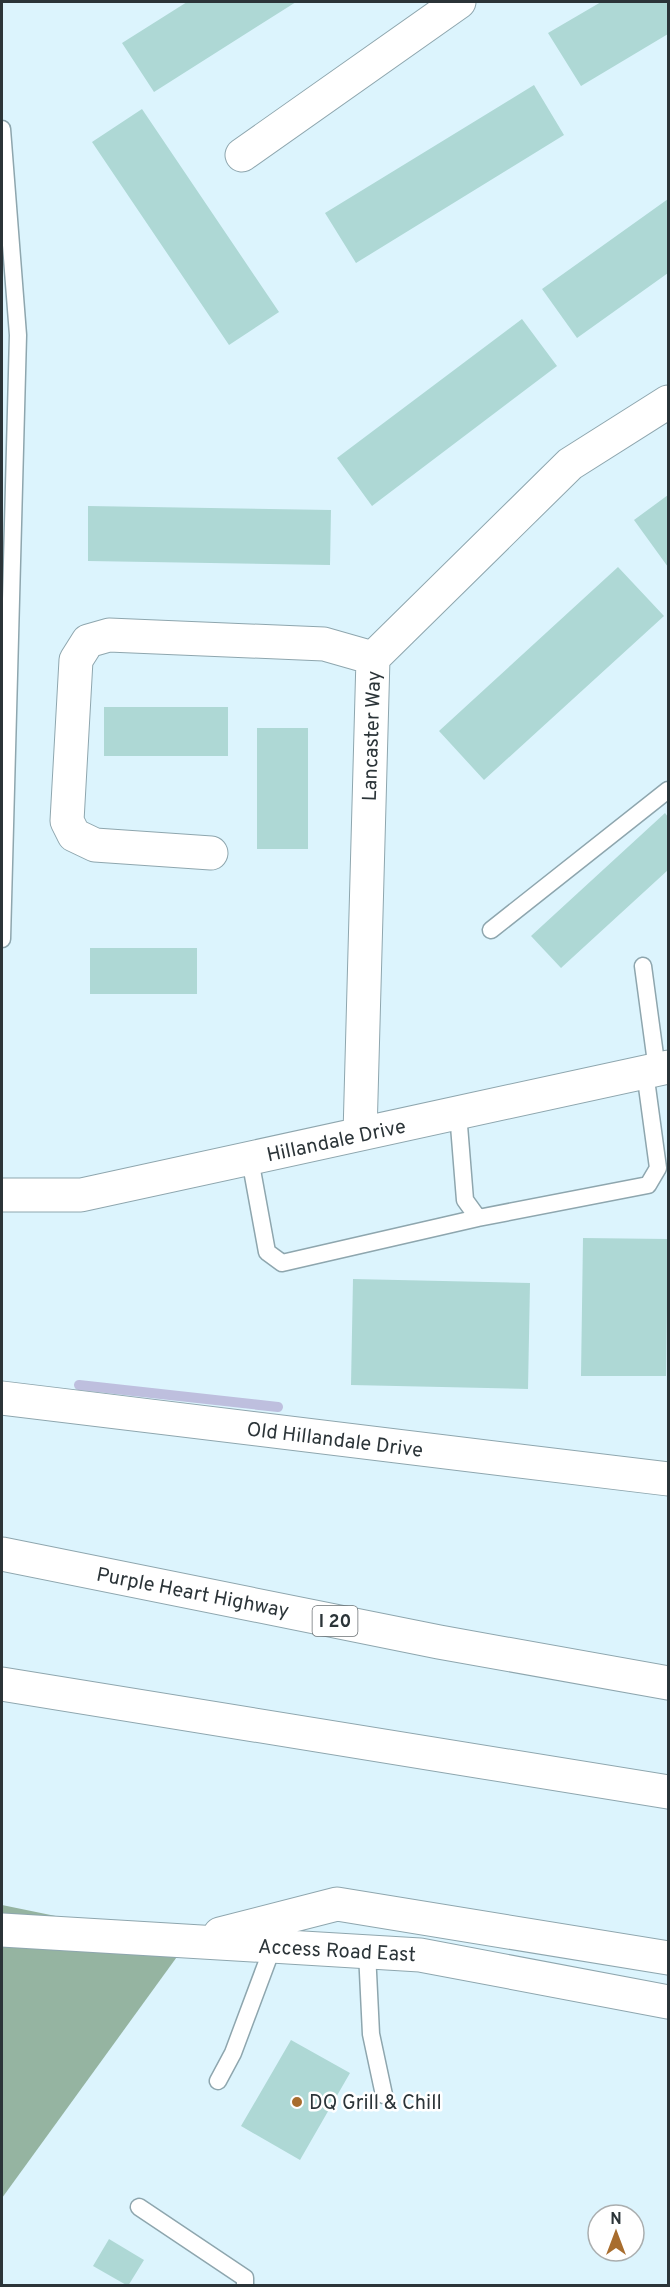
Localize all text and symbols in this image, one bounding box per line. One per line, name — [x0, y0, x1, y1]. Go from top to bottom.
street label: Lancaster Way — [358, 670, 388, 802]
street label: Hillandale Drive — [264, 1115, 408, 1169]
street label: Old Hillandale Drive — [245, 1417, 424, 1465]
street label: Purple Heart Highway — [94, 1563, 291, 1625]
road number: I 20 — [312, 1606, 358, 1636]
street label: Access Road East — [257, 1935, 416, 1969]
place label: DQ Grill & Chill — [309, 2091, 442, 2117]
marker: DQ Grill & Chill — [290, 2095, 304, 2109]
north arrow — [586, 2203, 646, 2263]
text: N — [610, 2210, 622, 2230]

